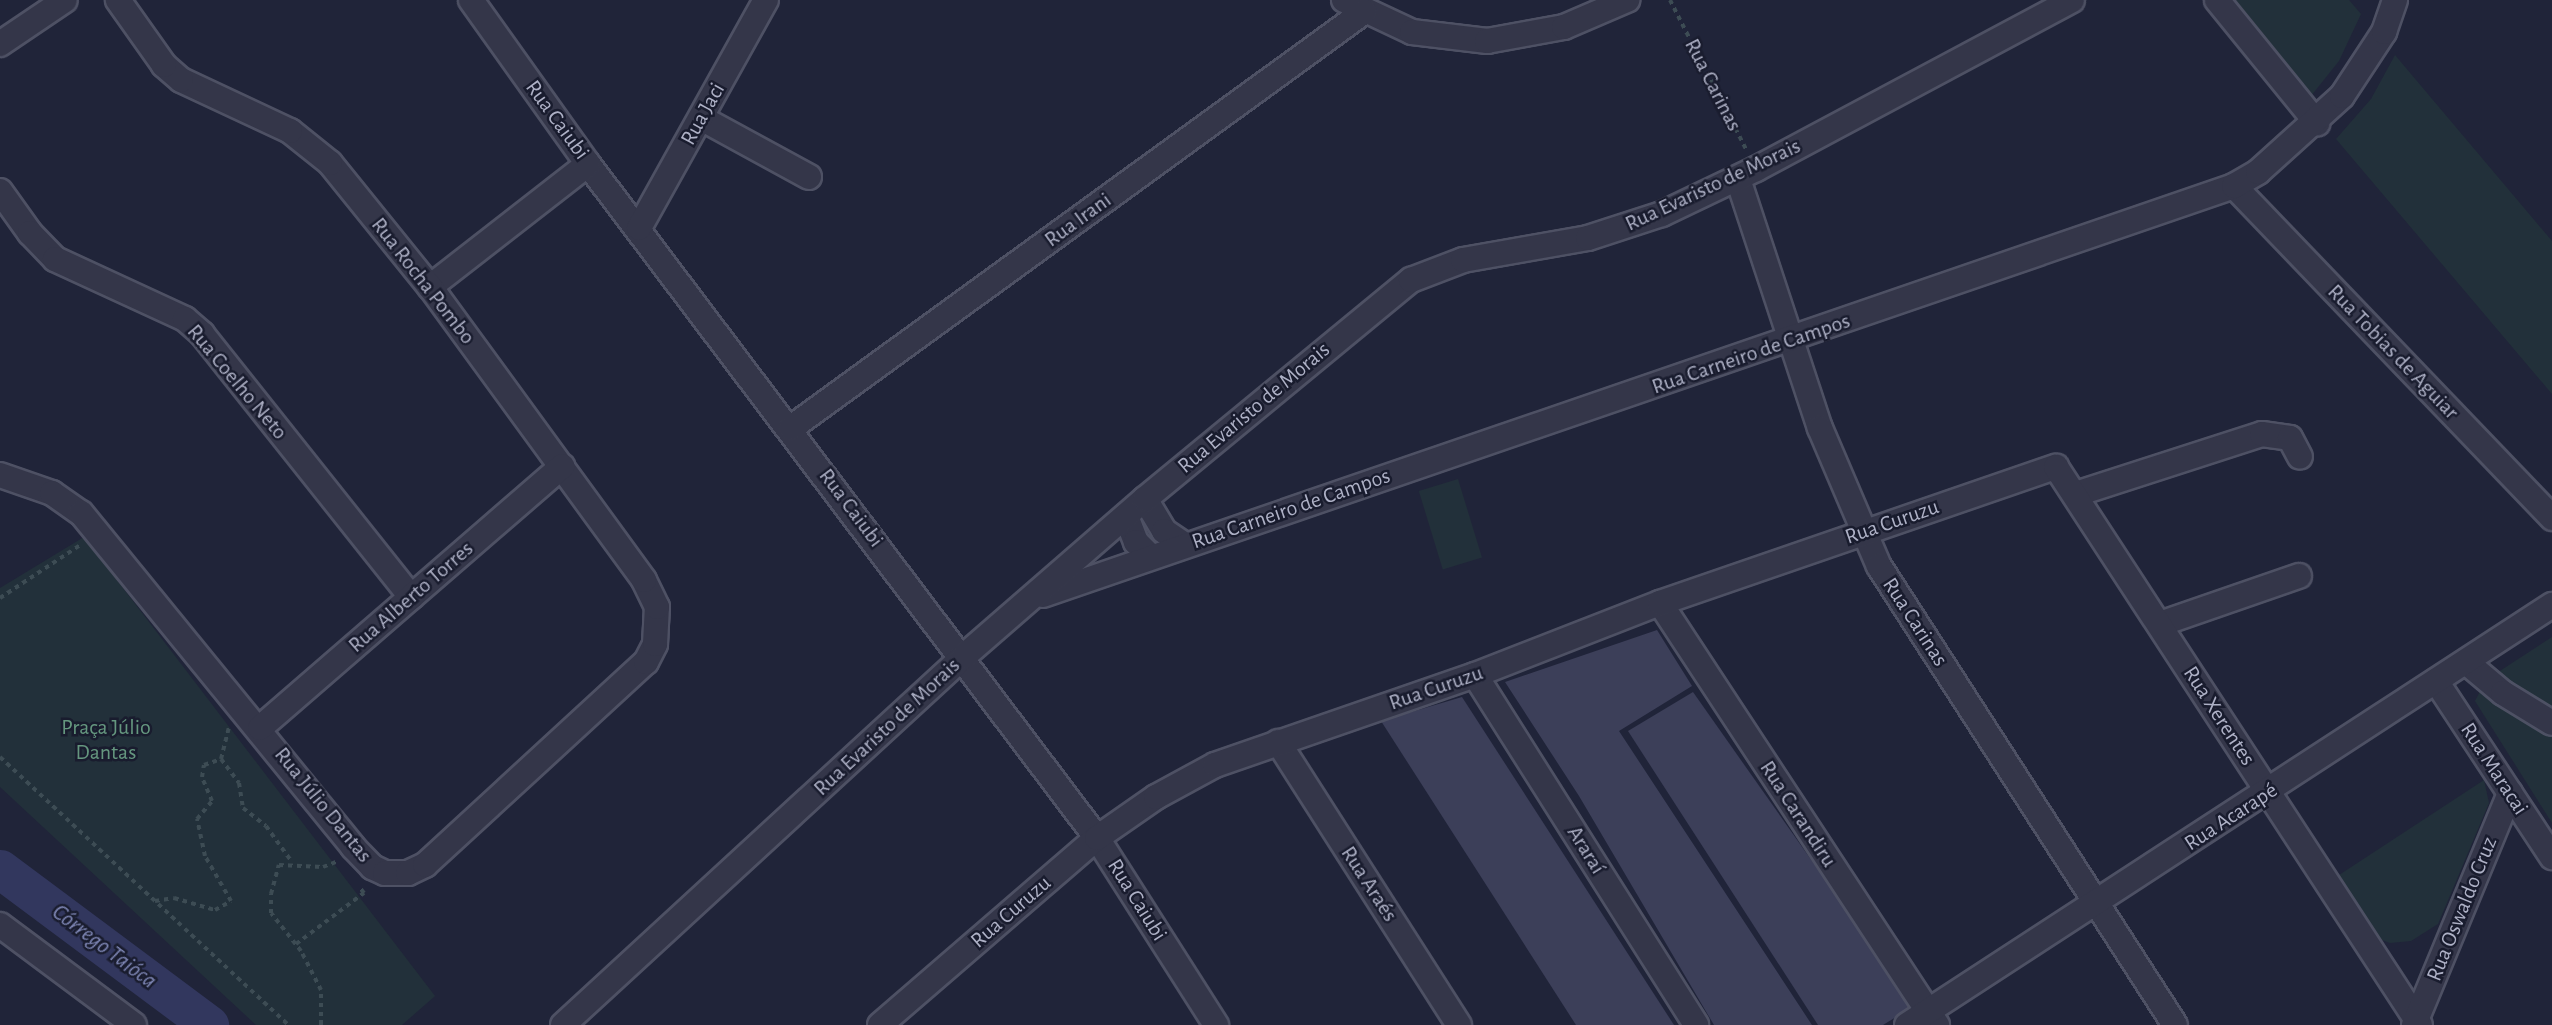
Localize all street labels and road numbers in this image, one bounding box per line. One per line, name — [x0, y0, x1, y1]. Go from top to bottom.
street label: Rua Carinas — [1678, 34, 1748, 136]
street label: Rua Caiubi — [519, 75, 595, 165]
street label: Rua Jaci — [675, 78, 731, 150]
street label: Rua Evaristo de Morais — [1621, 133, 1805, 237]
street label: Rua Irani — [1040, 187, 1116, 253]
street label: Rua Rocha Pombo — [365, 212, 481, 350]
street label: Rua Tobias de Aguiar — [2322, 279, 2464, 425]
street label: Rua Carneiro de Campos — [1648, 308, 1854, 400]
street label: Rua Coelho Neto — [181, 319, 293, 445]
street label: Rua Evaristo de Morais — [1173, 337, 1335, 479]
street label: Rua Caiubi — [813, 463, 889, 553]
street label: Rua Carneiro de Campos — [1188, 463, 1394, 555]
street label: Rua Curuzu — [1842, 494, 1942, 550]
street label: Rua Alberto Torres — [343, 536, 479, 658]
street label: Rua Carinas — [1877, 573, 1953, 671]
street label: Rua Evaristo de Morais — [808, 652, 966, 802]
street label: Rua Curuzu — [1386, 660, 1486, 716]
street label: Rua Xerentes — [2177, 661, 2261, 771]
street label: Rua Maracai — [2454, 718, 2534, 820]
street label: Rua Júlio Dantas — [268, 742, 378, 868]
street label: Rua Carandiru — [1754, 756, 1842, 872]
street label: Rua Acarapé — [2179, 777, 2283, 857]
street label: Araraí — [1561, 821, 1611, 879]
street label: Rua Oswaldo Cruz — [2421, 833, 2503, 985]
street label: Rua Araés — [1335, 841, 1403, 927]
street label: Rua Caiubi — [1102, 854, 1172, 946]
street label: Rua Curuzu — [966, 870, 1056, 954]

